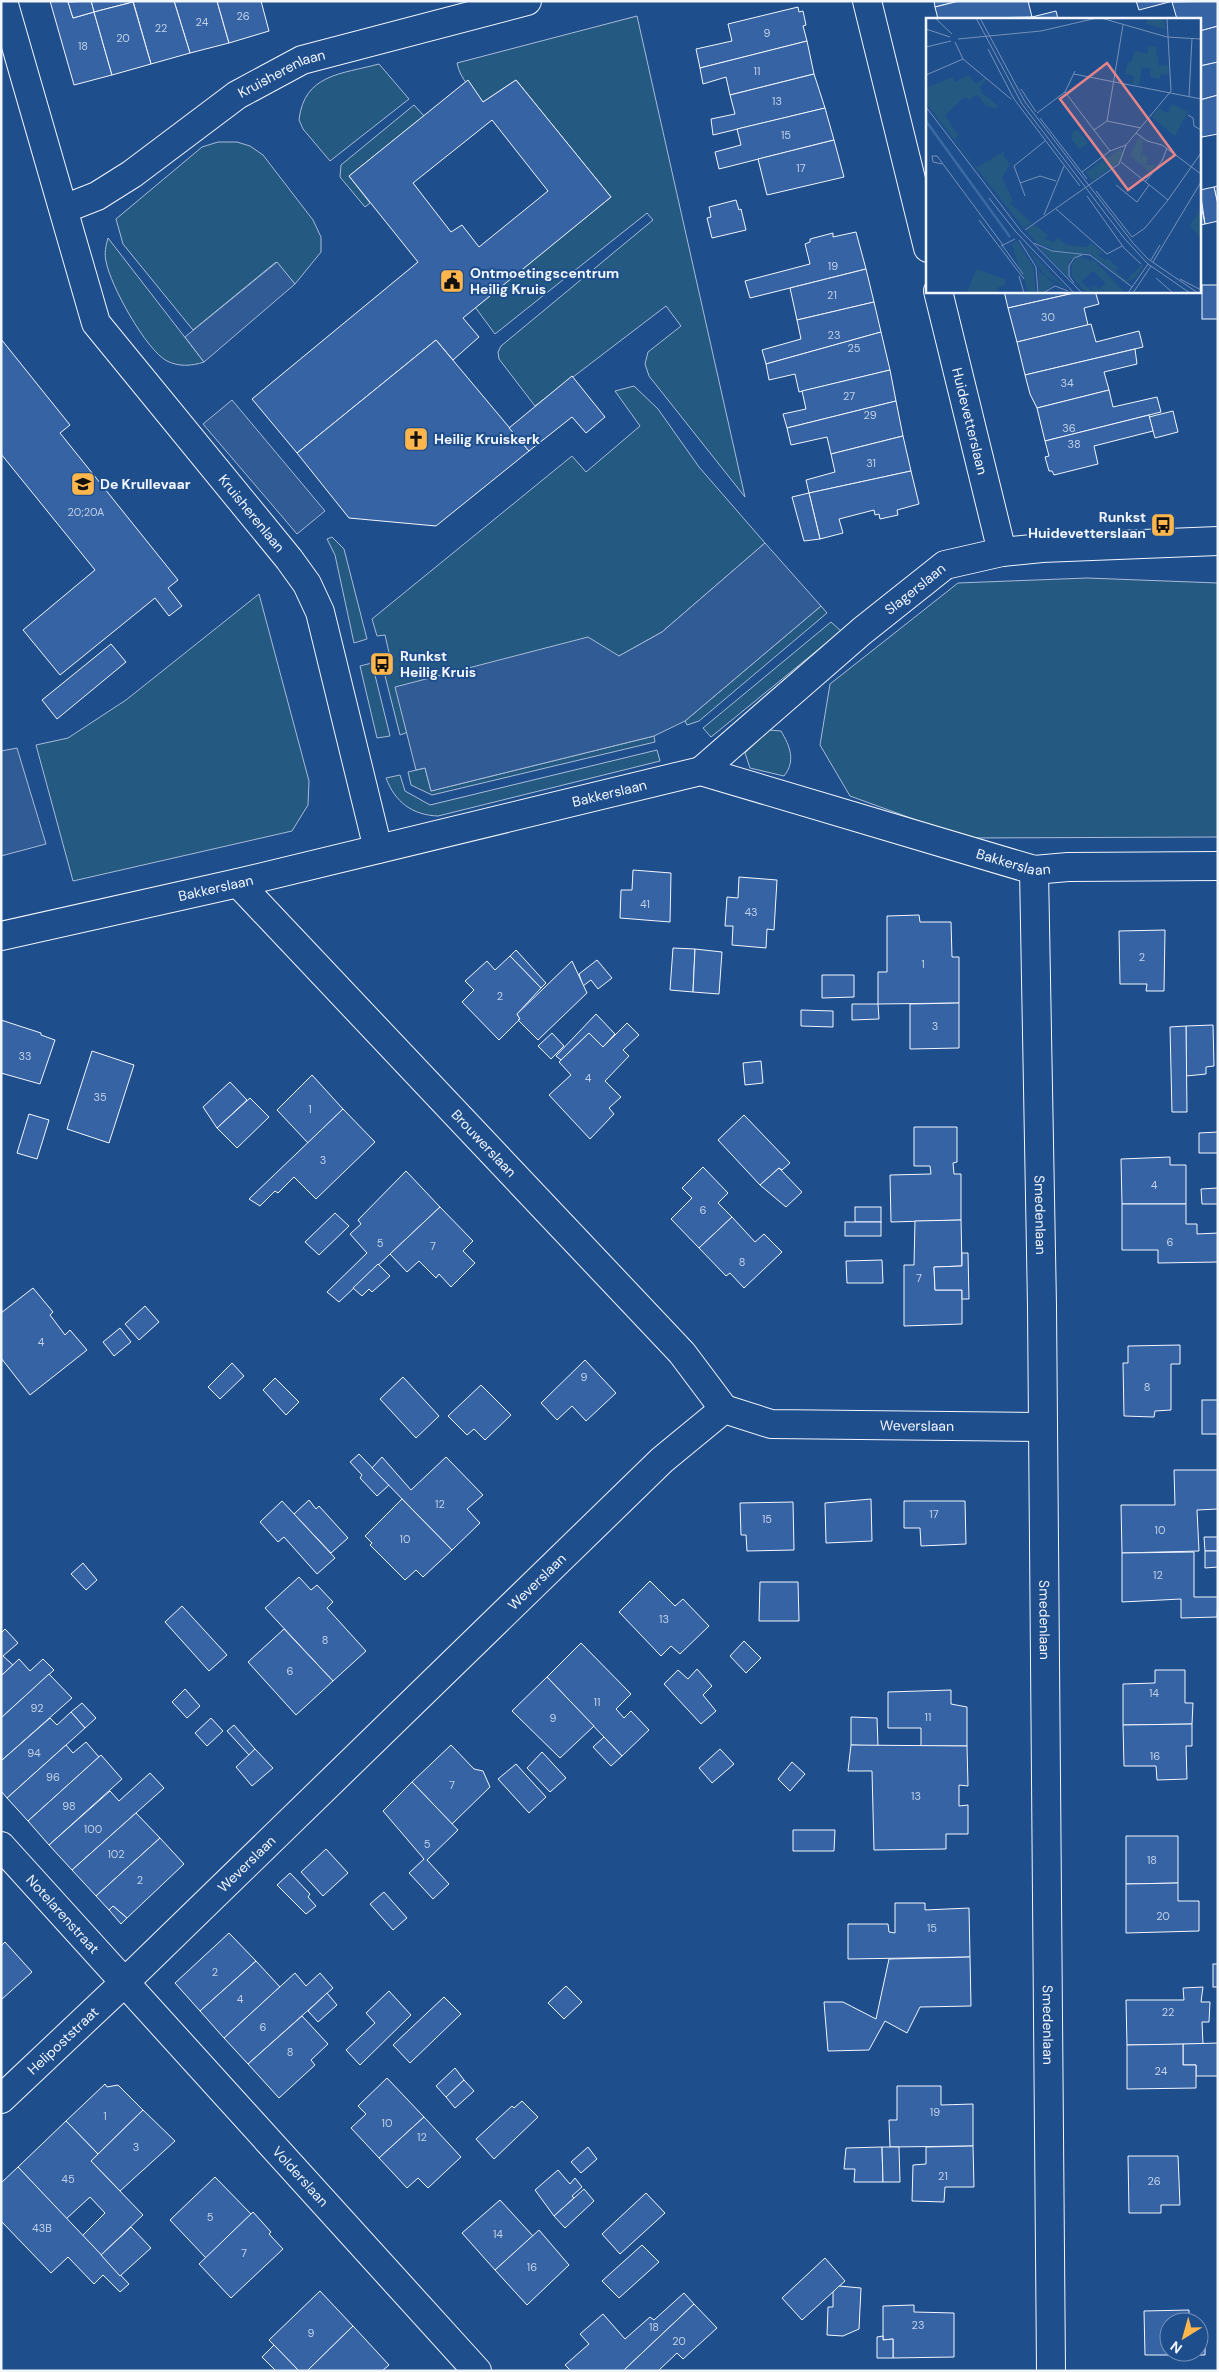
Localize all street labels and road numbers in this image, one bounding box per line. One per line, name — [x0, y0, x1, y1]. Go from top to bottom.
street label: Kruisherenlaan — [235, 45, 327, 102]
street label: Huidevetterslaan — [948, 366, 992, 476]
street label: Kruisherenlaan — [215, 471, 289, 556]
street label: Slagerslaan — [881, 559, 949, 619]
street label: Bakkerslaan — [570, 775, 649, 811]
street label: Bakkerslaan — [974, 844, 1051, 879]
street label: Bakkerslaan — [177, 871, 255, 905]
street label: Brouwerslaan — [448, 1106, 520, 1181]
street label: Smedenlaan — [1031, 1175, 1050, 1255]
street label: Weverslaan — [880, 1416, 954, 1435]
street label: Weverslaan — [504, 1549, 570, 1614]
street label: Smedenlaan — [1035, 1580, 1054, 1660]
street label: Weverslaan — [214, 1832, 279, 1896]
street label: Notelarenstraat — [22, 1871, 103, 1957]
street label: Smedenlaan — [1039, 1985, 1057, 2065]
street label: Helipoststraat — [23, 2003, 102, 2079]
street label: Volderslaan — [269, 2142, 333, 2210]

